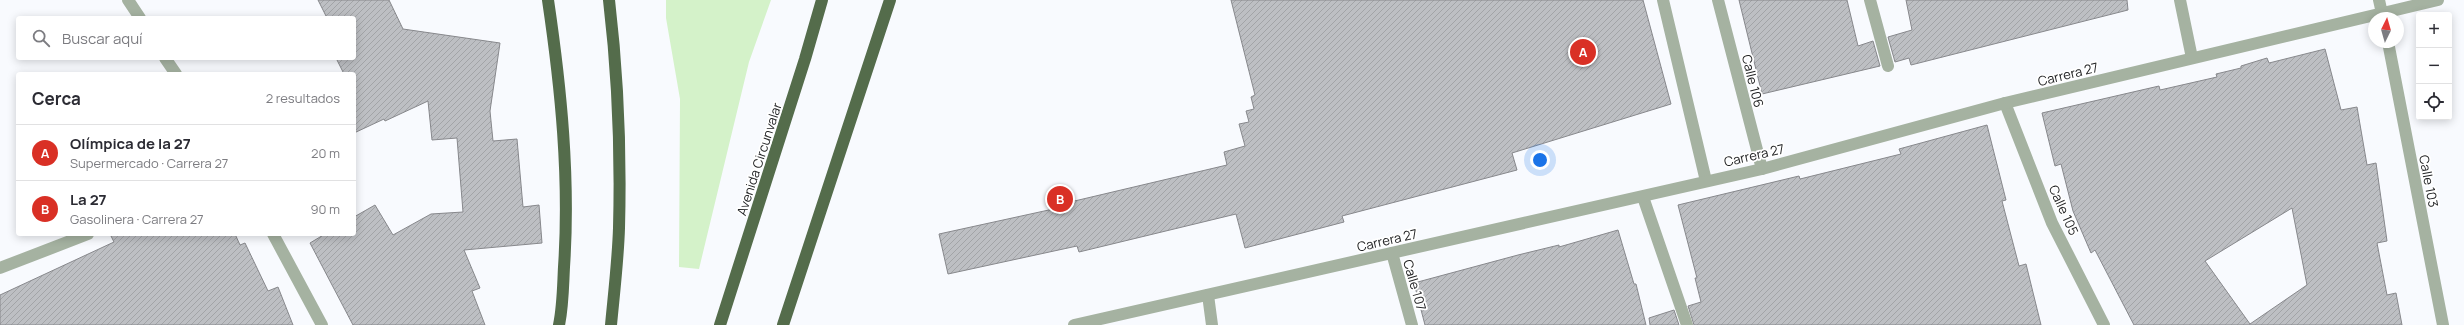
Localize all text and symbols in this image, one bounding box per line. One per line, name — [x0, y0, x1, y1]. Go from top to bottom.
north arrow — [2368, 12, 2404, 48]
map controls — [2416, 12, 2452, 120]
button: + — [2416, 12, 2452, 48]
search box — [16, 16, 356, 60]
icon: search — [30, 27, 52, 49]
text: Buscar aquí — [62, 28, 143, 49]
pin: A — [1570, 37, 1596, 67]
button: − — [2416, 48, 2452, 84]
street label: Calle 106 — [1738, 53, 1768, 109]
street label: Carrera 27 — [2036, 58, 2100, 90]
button: locate — [2416, 84, 2452, 120]
text: Cerca — [32, 87, 81, 110]
text: 2 resultados — [266, 89, 340, 107]
street label: Avenida Circunvalar — [732, 100, 786, 218]
text: Olímpica de la 27 — [70, 133, 191, 154]
street label: Carrera 27 — [1722, 139, 1786, 171]
text: A — [41, 144, 49, 162]
text: 20 m — [311, 144, 340, 162]
your location — [1530, 150, 1550, 170]
street label: Calle 103 — [2415, 153, 2443, 209]
text: Supermercado · Carrera 27 — [70, 154, 228, 172]
street label: Calle 105 — [2045, 182, 2083, 238]
pin: B — [1047, 184, 1073, 214]
text: La 27 — [70, 189, 107, 210]
text: B — [41, 200, 49, 218]
text: 90 m — [310, 200, 340, 218]
text: Gasolinera · Carrera 27 — [70, 210, 204, 228]
street label: Carrera 27 — [1355, 224, 1419, 256]
street label: Calle 107 — [1399, 257, 1431, 313]

